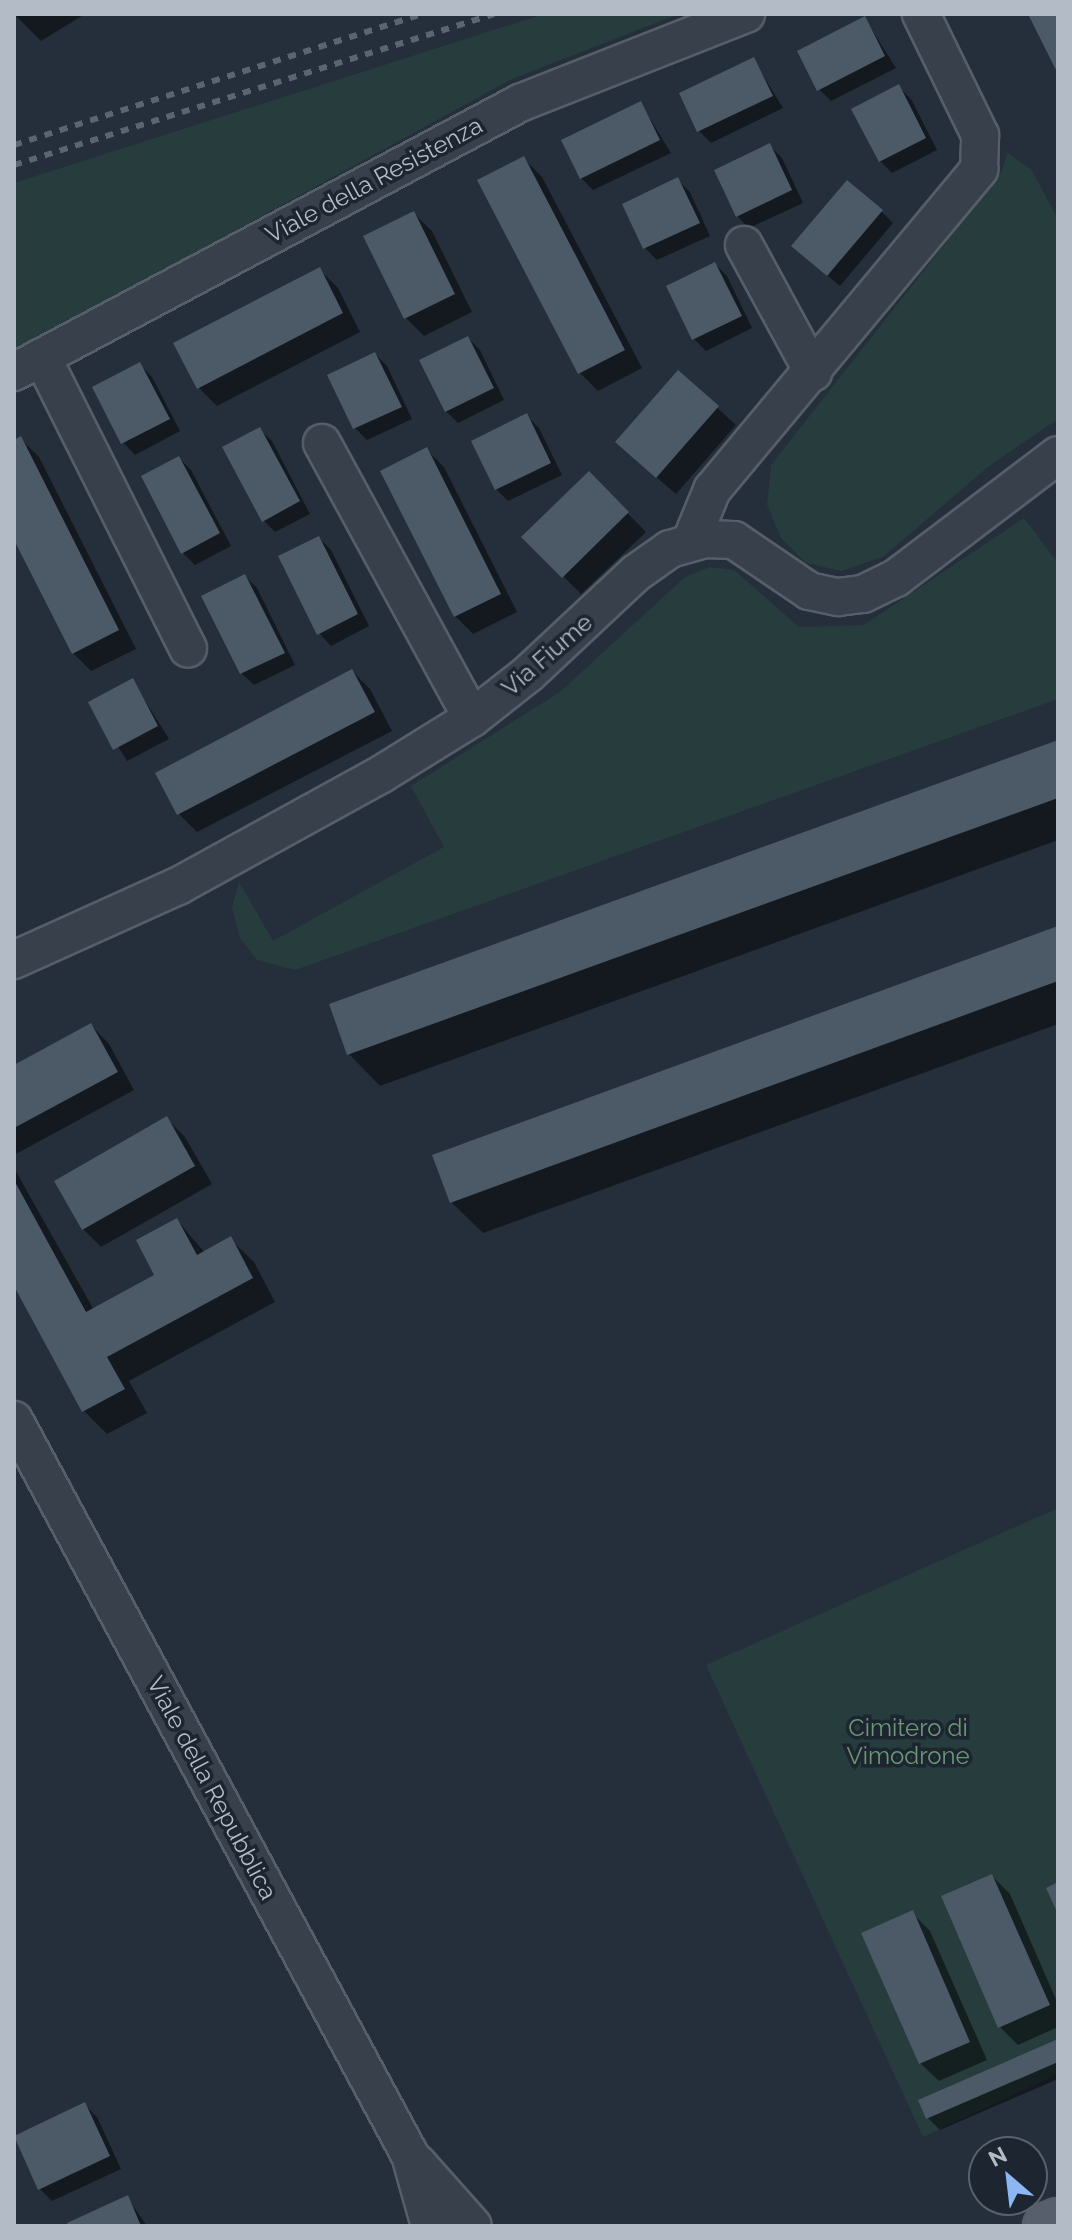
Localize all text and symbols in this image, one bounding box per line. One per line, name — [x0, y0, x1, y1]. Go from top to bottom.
street label: Viale della Resistenza — [261, 111, 487, 249]
street label: Via Fiume — [496, 608, 598, 702]
street label: Viale della Repubblica — [141, 1671, 283, 1905]
park label: Cimitero di Vimodrone — [846, 1714, 970, 1770]
north arrow — [968, 2136, 1048, 2216]
text: N — [984, 2141, 1011, 2172]

